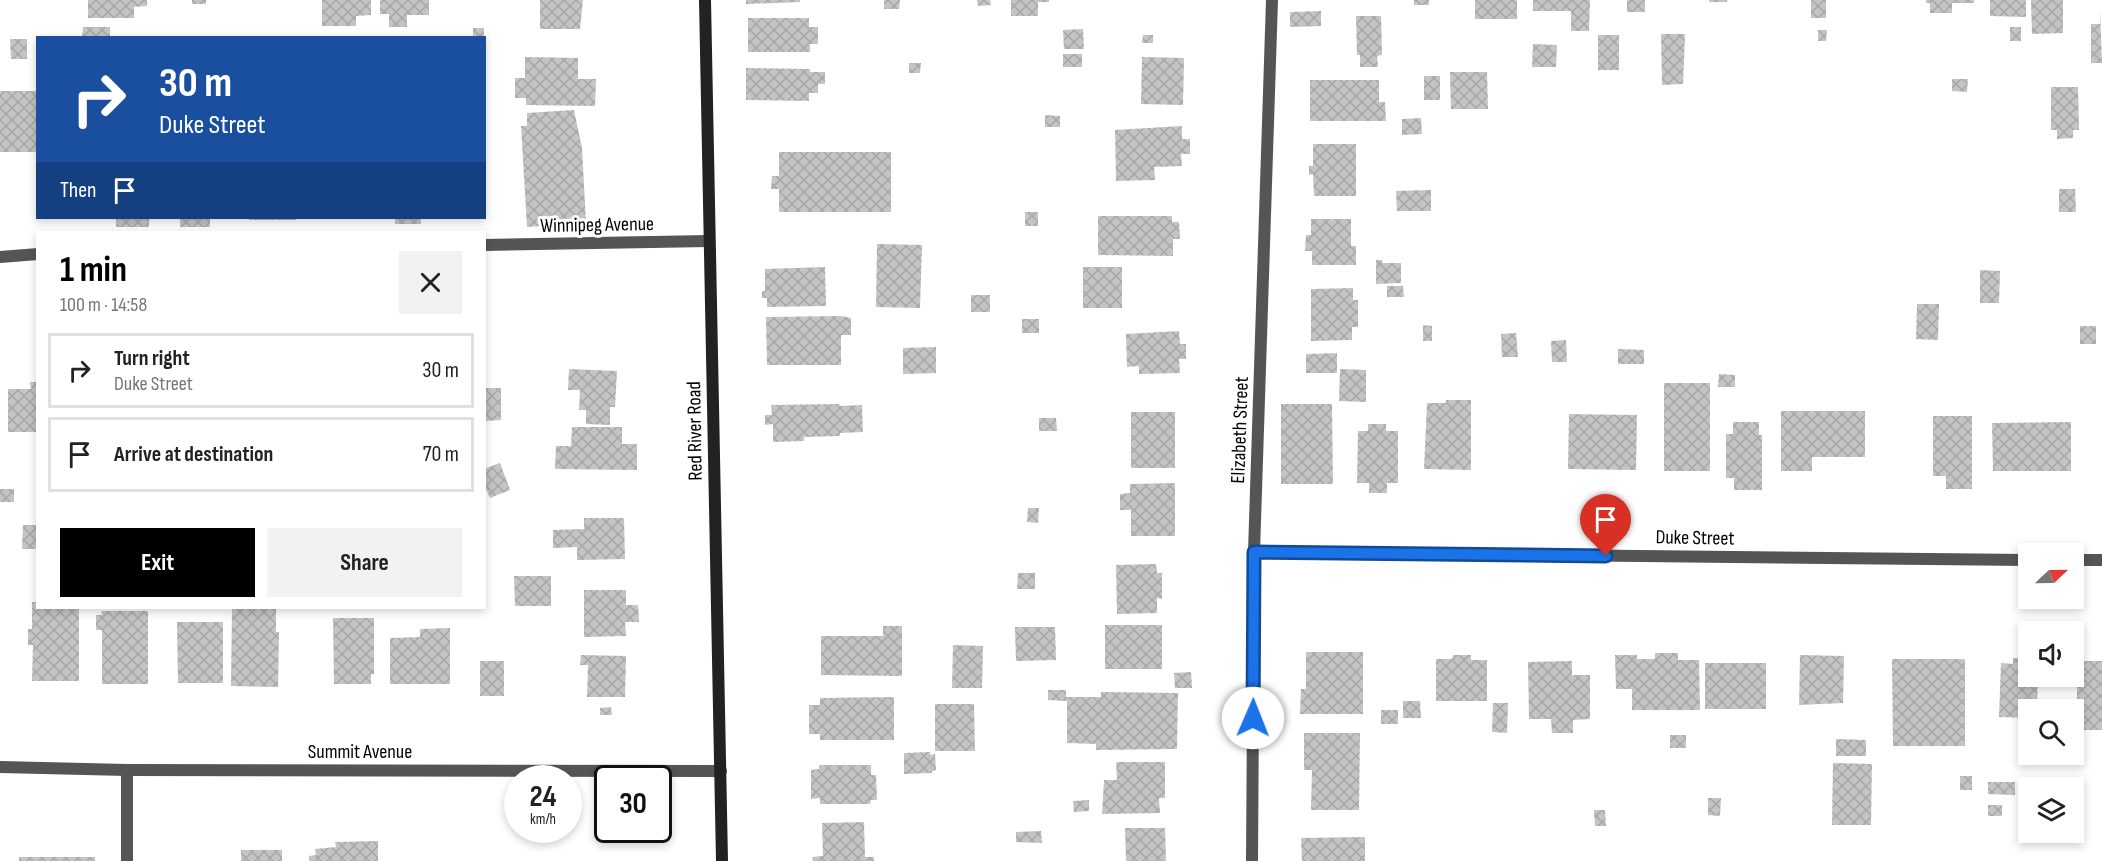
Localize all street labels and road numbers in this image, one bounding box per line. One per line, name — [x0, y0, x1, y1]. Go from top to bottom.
street label: Winnipeg Avenue — [540, 212, 654, 238]
street label: Elizabeth Street — [1226, 376, 1254, 484]
street label: Red River Road — [682, 381, 708, 481]
street label: Duke Street — [1655, 525, 1735, 551]
street label: Summit Avenue — [308, 740, 412, 764]

